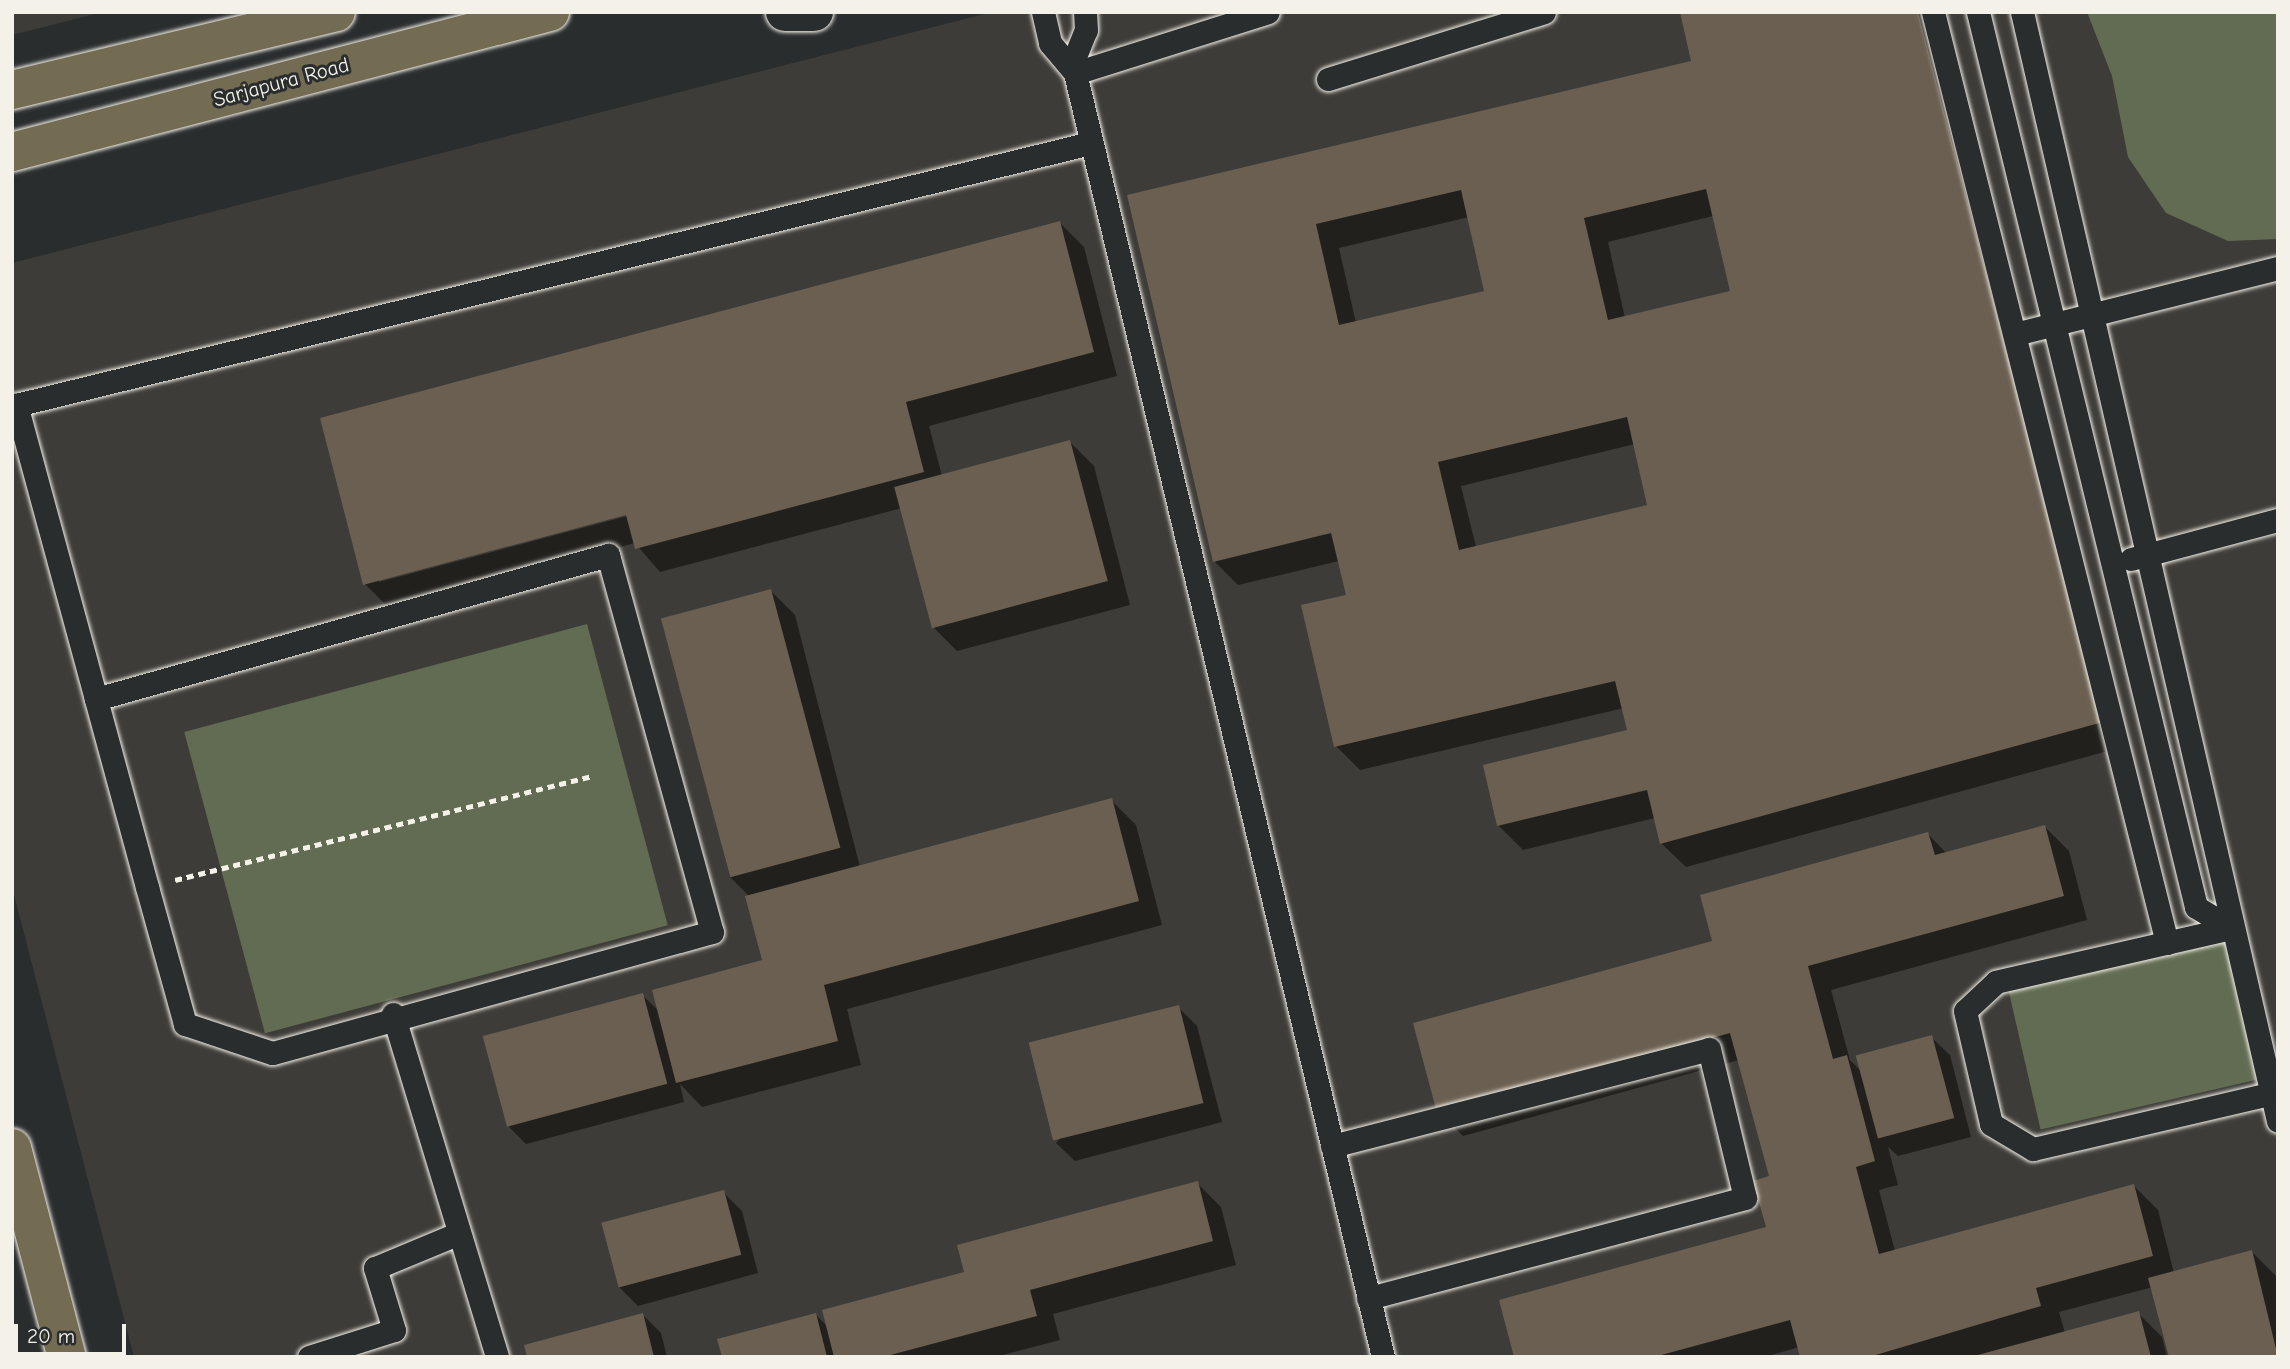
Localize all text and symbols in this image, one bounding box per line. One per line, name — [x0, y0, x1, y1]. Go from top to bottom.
street label: Sarjapura Road — [210, 52, 352, 112]
scale bar — [18, 1310, 130, 1354]
text: 20 m — [27, 1324, 75, 1348]

